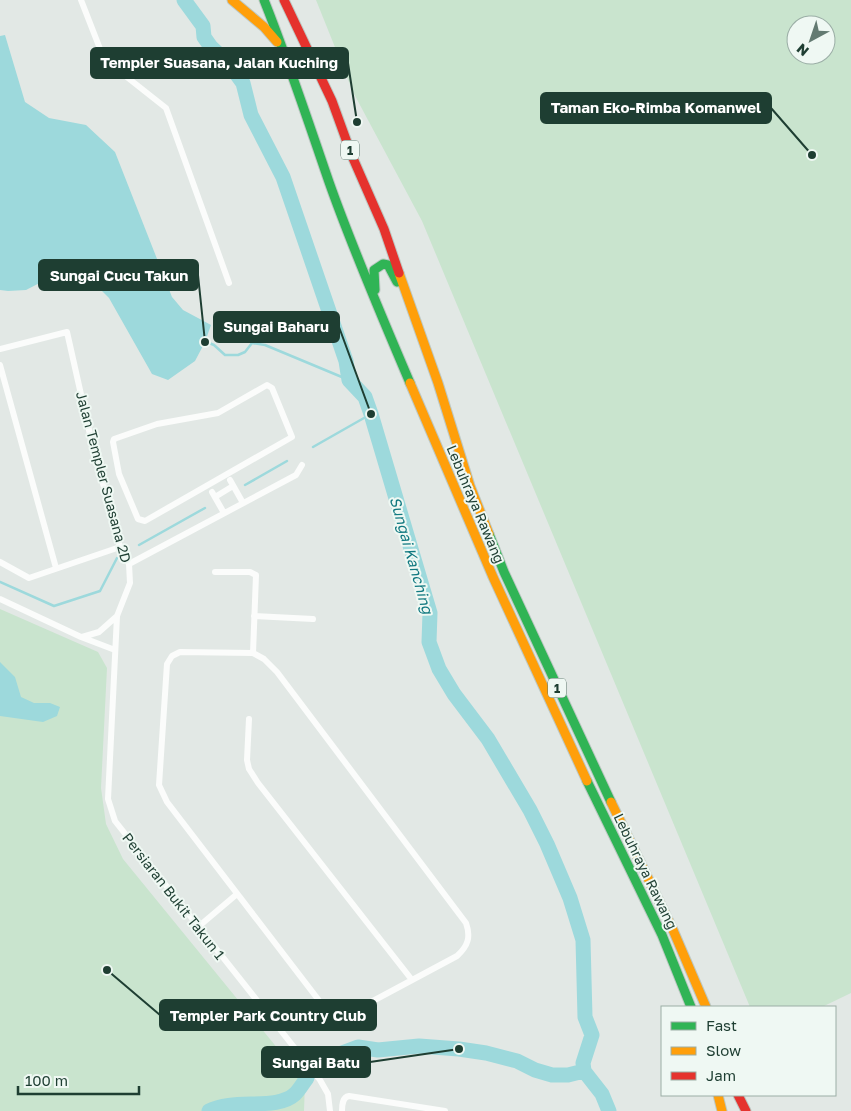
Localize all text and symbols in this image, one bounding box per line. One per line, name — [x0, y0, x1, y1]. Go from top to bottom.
north arrow — [786, 15, 836, 65]
text: N — [793, 40, 812, 60]
callout: Templer Suasana, Jalan Kuching — [91, 48, 348, 78]
text: Templer Suasana, Jalan Kuching — [100, 53, 338, 71]
callout: Taman Eko-Rimba Komanwel — [541, 93, 771, 123]
text: Taman Eko-Rimba Komanwel — [551, 98, 761, 116]
road number: 1 — [341, 140, 359, 160]
callout: Sungai Cucu Takun — [39, 260, 198, 290]
text: Sungai Cucu Takun — [50, 266, 188, 284]
callout: Sungai Baharu — [214, 312, 339, 342]
text: Sungai Baharu — [223, 317, 329, 335]
street label: Jalan Templer Suasana 2D — [73, 389, 135, 565]
street label: Lebuhraya Rawang — [443, 442, 509, 566]
water label: Sungai Kanching — [386, 494, 438, 618]
road number: 1 — [548, 678, 566, 698]
street label: Lebuhraya Rawang — [611, 810, 681, 932]
street label: Persiaran Bukit Takun 1 — [119, 829, 229, 963]
callout: Templer Park Country Club — [160, 1000, 376, 1030]
text: Templer Park Country Club — [170, 1006, 366, 1024]
legend — [661, 1006, 836, 1096]
text: Fast — [706, 1016, 737, 1034]
text: Slow — [706, 1041, 741, 1059]
callout: Sungai Batu — [262, 1047, 370, 1077]
text: Sungai Batu — [272, 1053, 360, 1071]
scale bar — [18, 1064, 139, 1096]
text: Jam — [706, 1066, 736, 1084]
text: 100 m — [25, 1071, 68, 1089]

